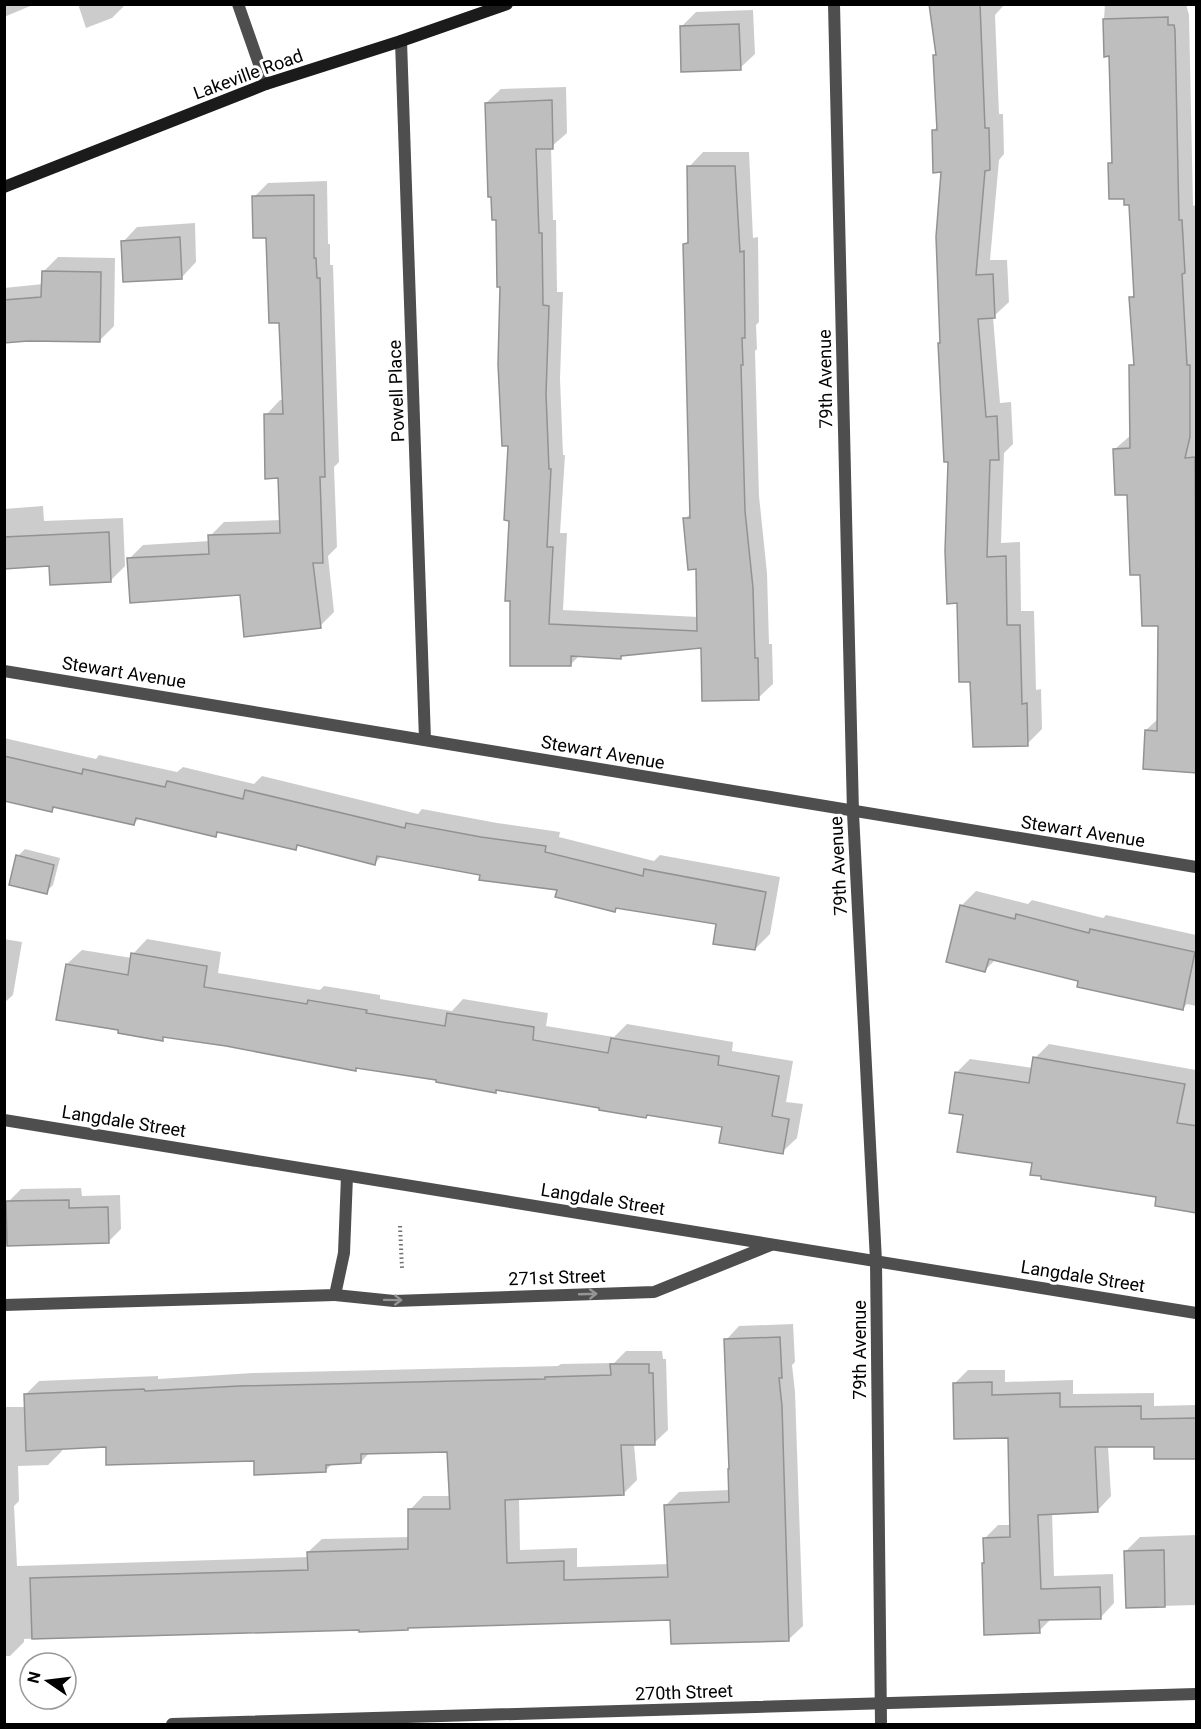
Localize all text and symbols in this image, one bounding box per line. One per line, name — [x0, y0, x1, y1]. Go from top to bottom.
street label: Lakeville Road — [190, 44, 306, 104]
street label: 79th Avenue — [814, 329, 836, 429]
street label: Powell Place — [384, 340, 408, 442]
street label: Stewart Avenue — [61, 652, 187, 692]
street label: Stewart Avenue — [540, 731, 666, 773]
street label: Stewart Avenue — [1020, 811, 1146, 851]
street label: 79th Avenue — [825, 816, 851, 916]
street label: Langdale Street — [60, 1101, 188, 1141]
street label: Langdale Street — [539, 1179, 667, 1219]
street label: Langdale Street — [1019, 1256, 1147, 1296]
street label: 271st Street — [508, 1265, 606, 1289]
one-way arrow — [577, 1289, 597, 1300]
one-way arrow — [382, 1295, 402, 1306]
street label: 79th Avenue — [849, 1300, 870, 1400]
north arrow — [18, 1651, 78, 1711]
text: N — [23, 1670, 45, 1685]
street label: 270th Street — [635, 1680, 733, 1704]

